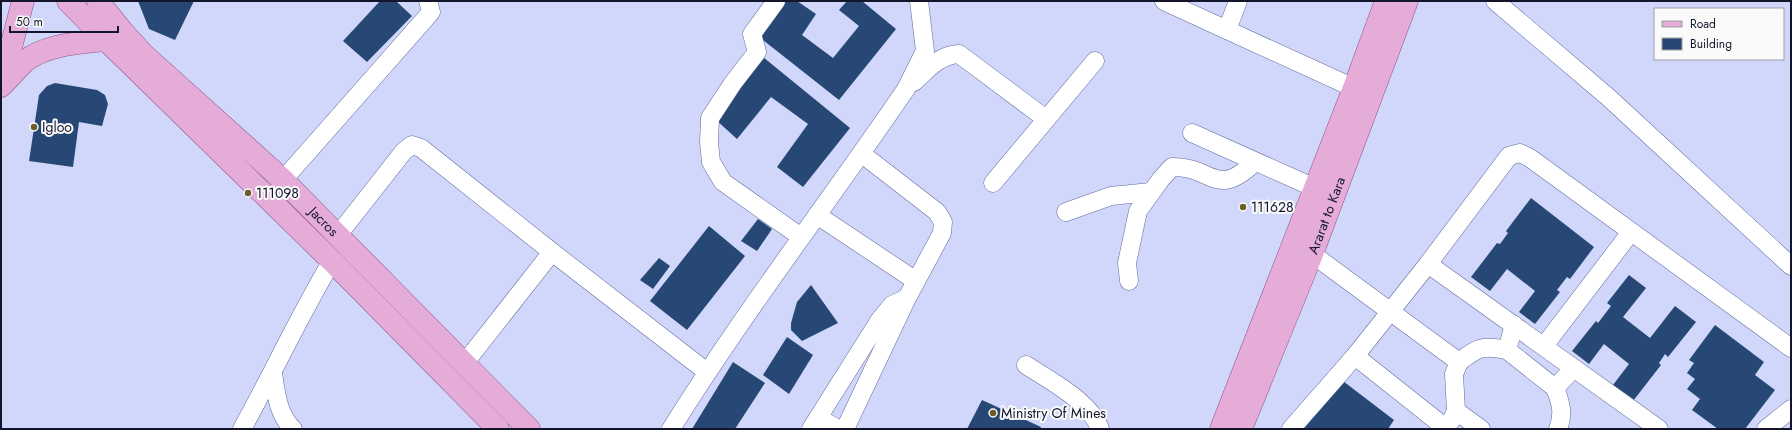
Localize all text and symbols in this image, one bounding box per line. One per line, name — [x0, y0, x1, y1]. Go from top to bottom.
scale bar — [10, 8, 118, 34]
legend — [1654, 8, 1784, 60]
text: 50 m — [16, 13, 43, 31]
text: Road — [1690, 15, 1716, 33]
text: Building — [1690, 35, 1732, 53]
place label: Igloo — [42, 117, 72, 137]
marker: Igloo — [29, 122, 39, 132]
street label: Ararat to Kara — [1303, 174, 1350, 257]
place label: 111098 — [256, 183, 299, 203]
marker: 111098 — [243, 188, 253, 198]
place label: 111628 — [1251, 197, 1294, 217]
street label: Jacros — [303, 201, 343, 241]
marker: 111628 — [1238, 202, 1248, 212]
place label: Ministry Of Mines — [1001, 403, 1106, 423]
marker: Ministry Of Mines — [988, 408, 998, 418]

